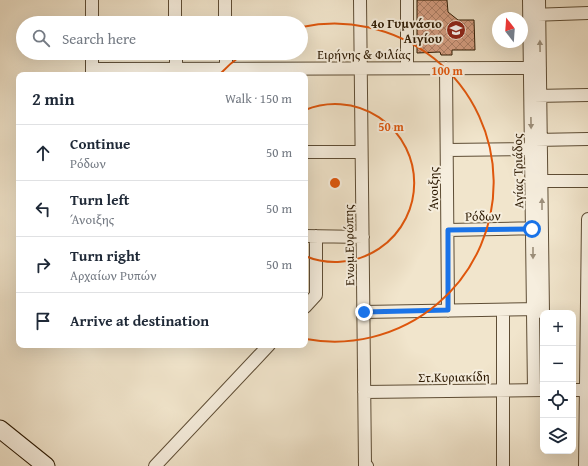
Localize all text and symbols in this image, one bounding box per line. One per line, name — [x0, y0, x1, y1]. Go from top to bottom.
north arrow — [492, 12, 528, 48]
place label: 4ο Γυμνάσιο Αιγίου — [371, 14, 442, 48]
search box — [16, 16, 308, 60]
school or university icon: 4ο Γυμνάσιο Αιγίου — [445, 19, 467, 41]
icon: search — [30, 27, 52, 49]
text: Search here — [62, 28, 136, 49]
one-way arrow — [537, 39, 543, 52]
street label: Ειρήνης & Φιλίας — [317, 45, 411, 64]
text: 100 m — [431, 62, 464, 79]
text: 2 min — [32, 86, 74, 111]
text: Walk · 150 m — [225, 89, 292, 108]
one-way arrow — [528, 117, 534, 130]
text: 50 m — [378, 118, 404, 135]
text: Continue — [70, 133, 131, 154]
street label: Αγίας Τριάδος — [508, 133, 528, 209]
icon: ahead — [32, 142, 54, 164]
text: 50 m — [266, 143, 292, 162]
text: Ρόδων — [70, 154, 106, 173]
street label: Άνοιξης — [424, 166, 443, 211]
centre of rings — [328, 176, 342, 190]
text: Turn left — [70, 189, 129, 210]
one-way arrow — [539, 197, 545, 210]
icon: left — [32, 198, 54, 220]
text: 50 m — [266, 199, 292, 218]
street label: Ενωμ.Ευρώπης — [339, 204, 359, 286]
street label: Ρόδων — [465, 206, 501, 226]
text: Άνοιξης — [70, 210, 114, 229]
route start — [523, 220, 541, 238]
text: Turn right — [70, 245, 141, 266]
one-way arrow — [530, 247, 536, 260]
icon: right — [32, 254, 54, 276]
text: 50 m — [266, 255, 292, 274]
text: Αρχαίων Ρυπών — [70, 266, 157, 285]
route end — [355, 303, 373, 321]
icon: arrive — [32, 310, 54, 332]
text: Arrive at destination — [70, 310, 209, 331]
map controls — [540, 310, 576, 454]
button: + — [540, 310, 576, 346]
button: − — [540, 346, 576, 382]
street label: Στ.Κυριακίδη — [418, 367, 490, 387]
button: locate — [540, 382, 576, 418]
button: layers — [540, 418, 576, 454]

